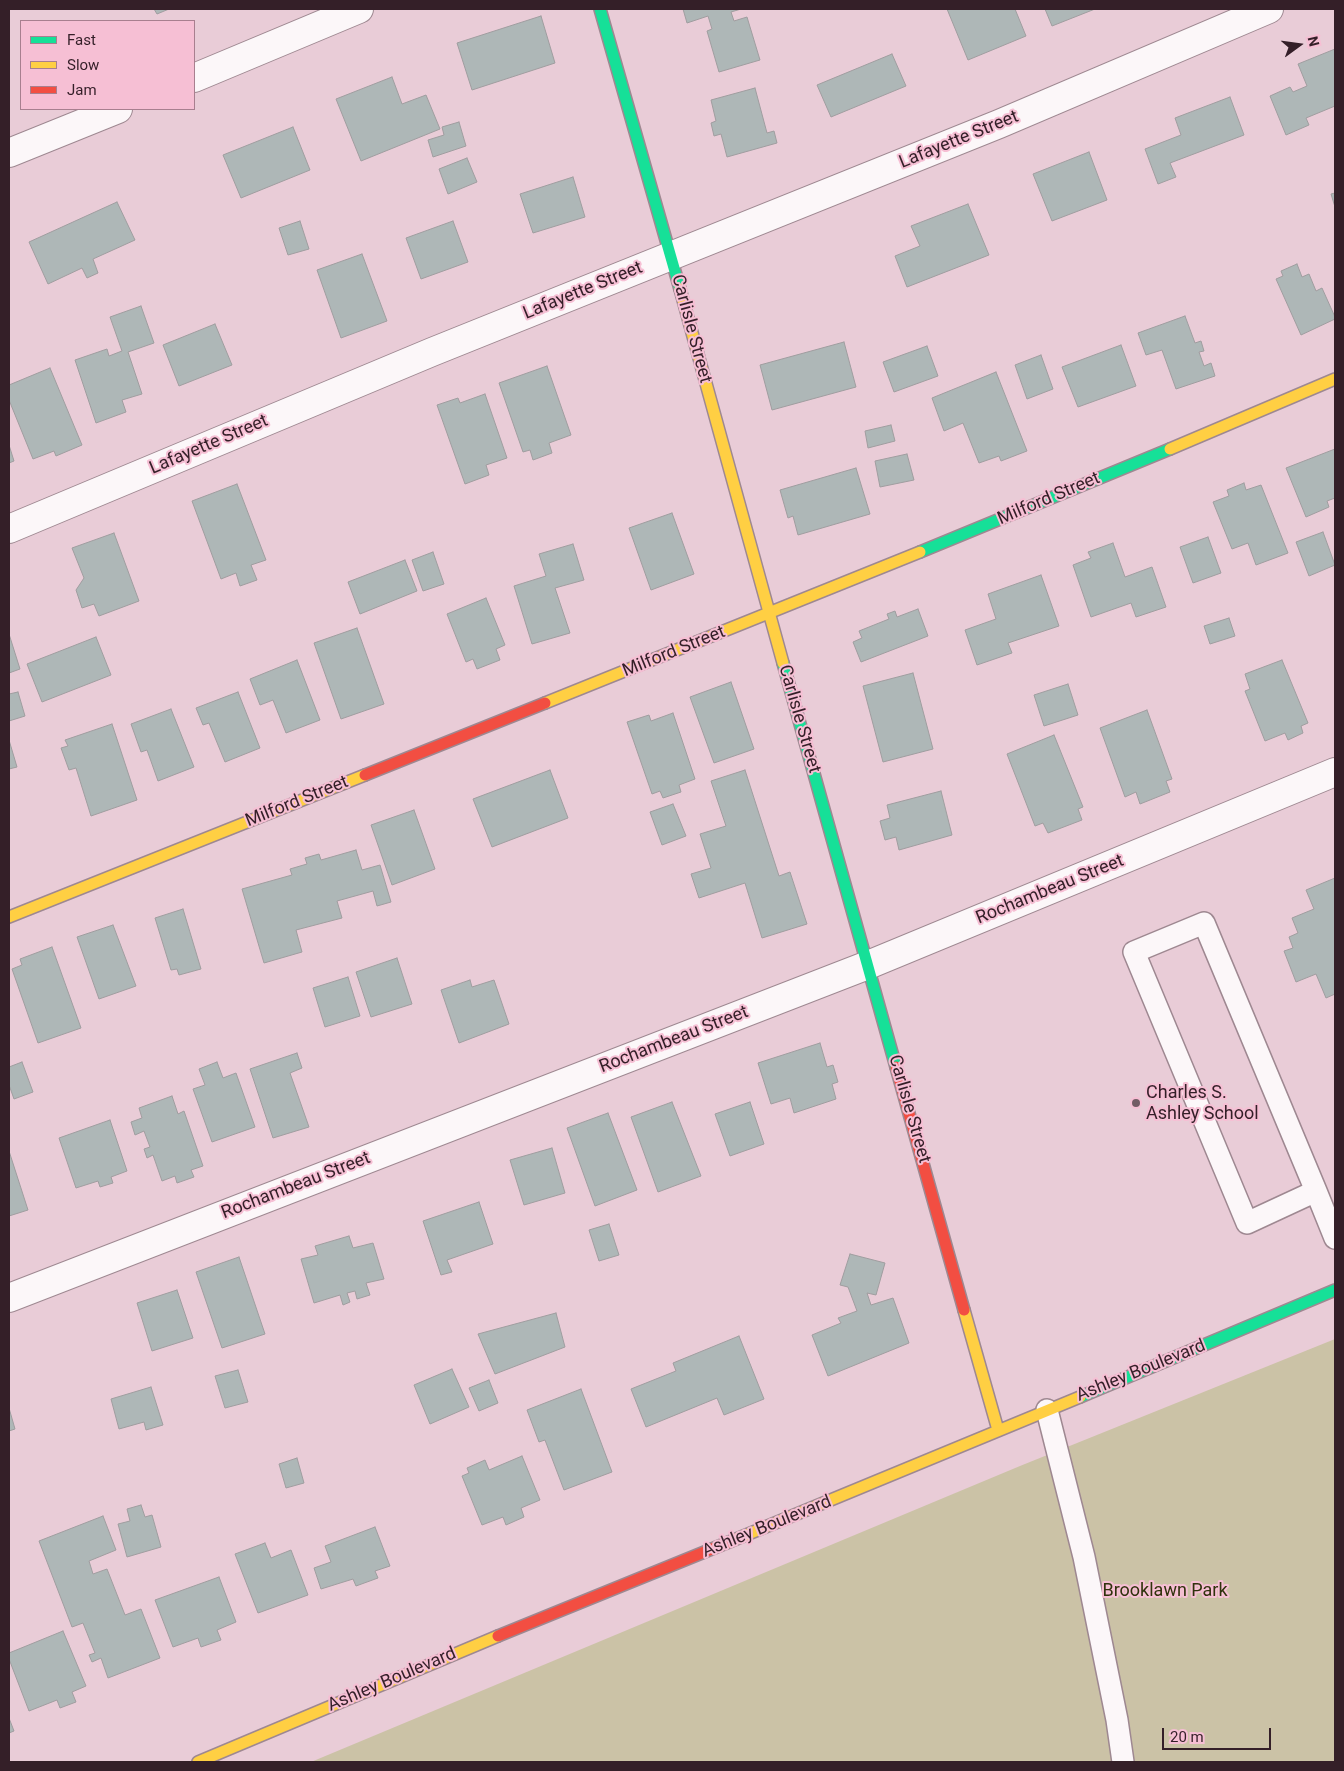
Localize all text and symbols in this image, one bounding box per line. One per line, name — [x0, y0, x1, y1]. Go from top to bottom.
legend — [20, 20, 195, 110]
north arrow — [1274, 20, 1324, 70]
text: Fast — [67, 31, 96, 49]
text: N — [1305, 35, 1323, 48]
text: Slow — [67, 56, 99, 74]
text: Jam — [67, 81, 97, 99]
street label: Lafayette Street — [896, 106, 1022, 174]
street label: Lafayette Street — [520, 257, 646, 325]
street label: Carlisle Street — [666, 272, 716, 386]
street label: Lafayette Street — [147, 410, 271, 480]
street label: Milford Street — [995, 468, 1103, 530]
street label: Milford Street — [619, 622, 729, 682]
street label: Carlisle Street — [773, 662, 825, 776]
street label: Milford Street — [242, 772, 352, 832]
street label: Rochambeau Street — [973, 850, 1127, 930]
street label: Rochambeau Street — [597, 1002, 751, 1078]
street label: Carlisle Street — [883, 1052, 935, 1166]
place label: Charles S. Ashley School — [1146, 1082, 1259, 1124]
marker: Charles S. Ashley School — [1130, 1097, 1142, 1109]
street label: Rochambeau Street — [219, 1148, 373, 1224]
street label: Ashley Boulevard — [1073, 1335, 1209, 1407]
street label: Ashley Boulevard — [699, 1491, 835, 1563]
park label: Brooklawn Park — [1102, 1580, 1228, 1602]
street label: Ashley Boulevard — [325, 1643, 459, 1717]
scale bar — [1164, 1718, 1273, 1750]
text: 20 m — [1170, 1728, 1204, 1746]

